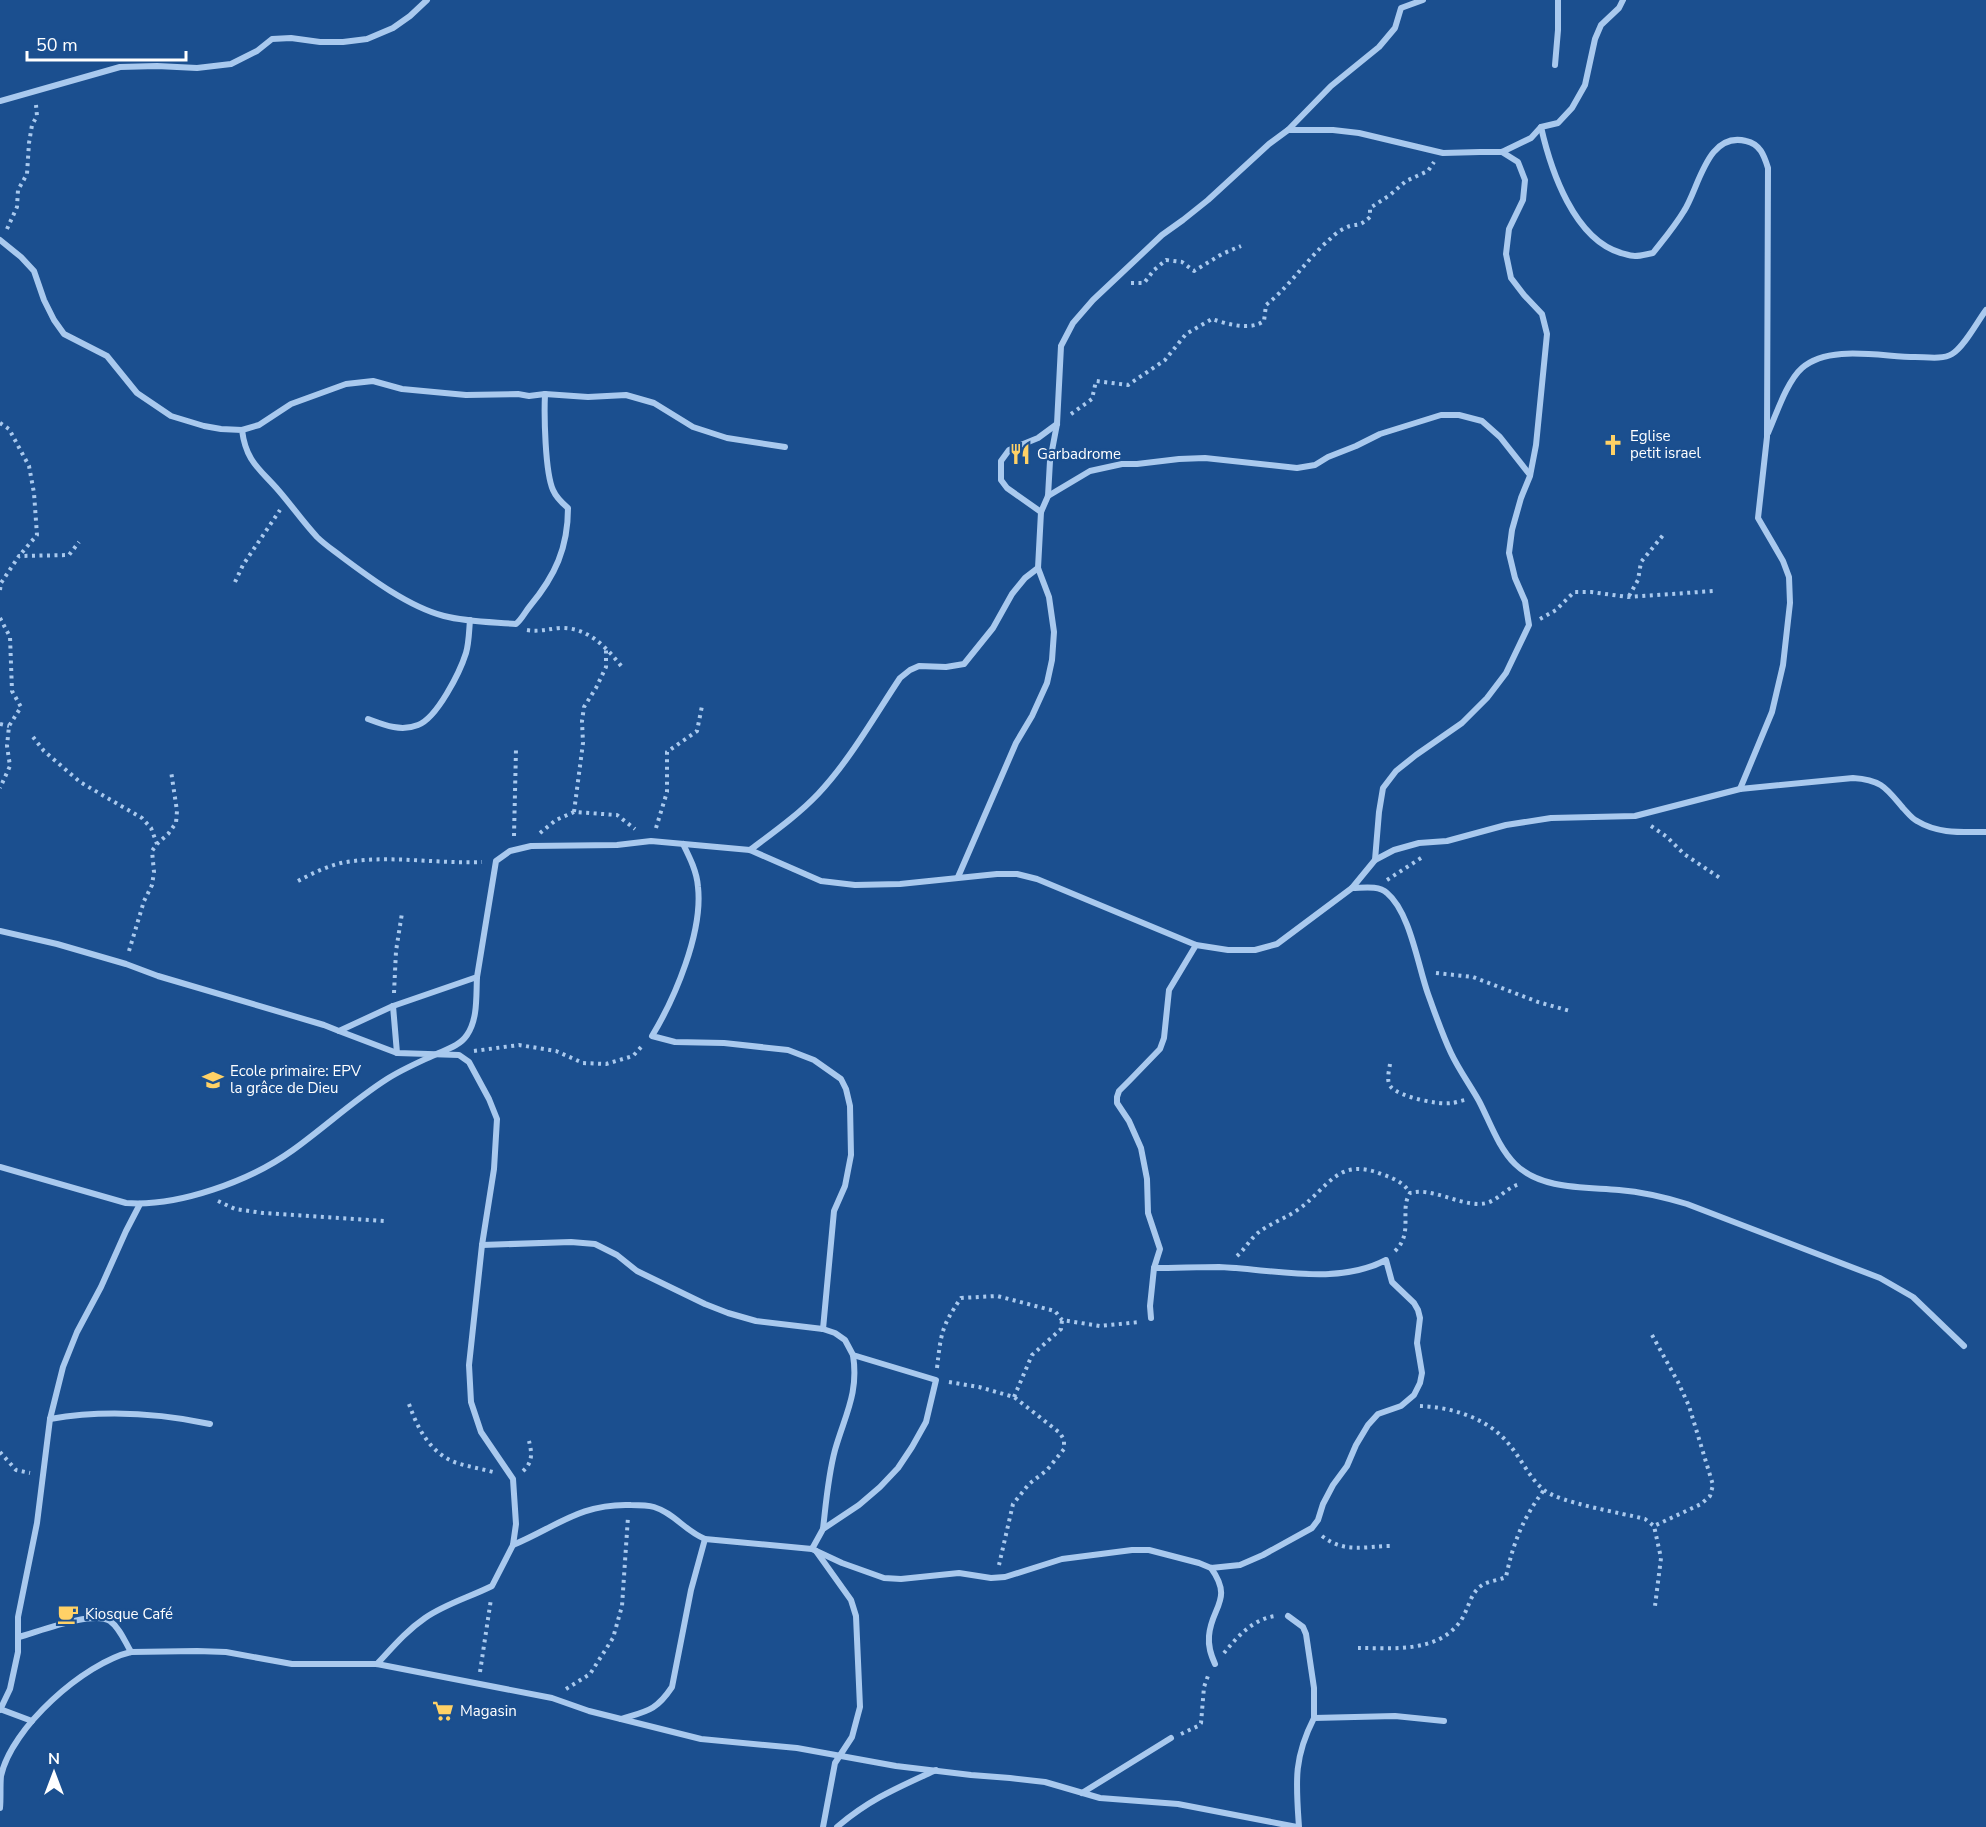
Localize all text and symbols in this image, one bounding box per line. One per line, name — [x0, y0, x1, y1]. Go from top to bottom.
scale bar — [27, 24, 186, 62]
text: 50 m — [36, 33, 78, 57]
place label: Eglise petit israel — [1630, 426, 1701, 463]
church icon: Eglise petit israel — [1601, 433, 1625, 457]
restaurant icon: Garbadrome — [1008, 442, 1032, 466]
place label: Garbadrome — [1037, 444, 1121, 464]
place label: Ecole primaire: EPV la grâce de Dieu — [230, 1061, 362, 1098]
school or university icon: Ecole primaire: EPV la grâce de Dieu — [201, 1068, 225, 1092]
cafe icon: Kiosque Café — [56, 1602, 80, 1626]
place label: Kiosque Café — [85, 1604, 173, 1624]
supermarket icon: Magasin — [431, 1699, 455, 1723]
place label: Magasin — [460, 1701, 517, 1721]
north arrow — [24, 1743, 84, 1803]
text: N — [48, 1748, 60, 1770]

